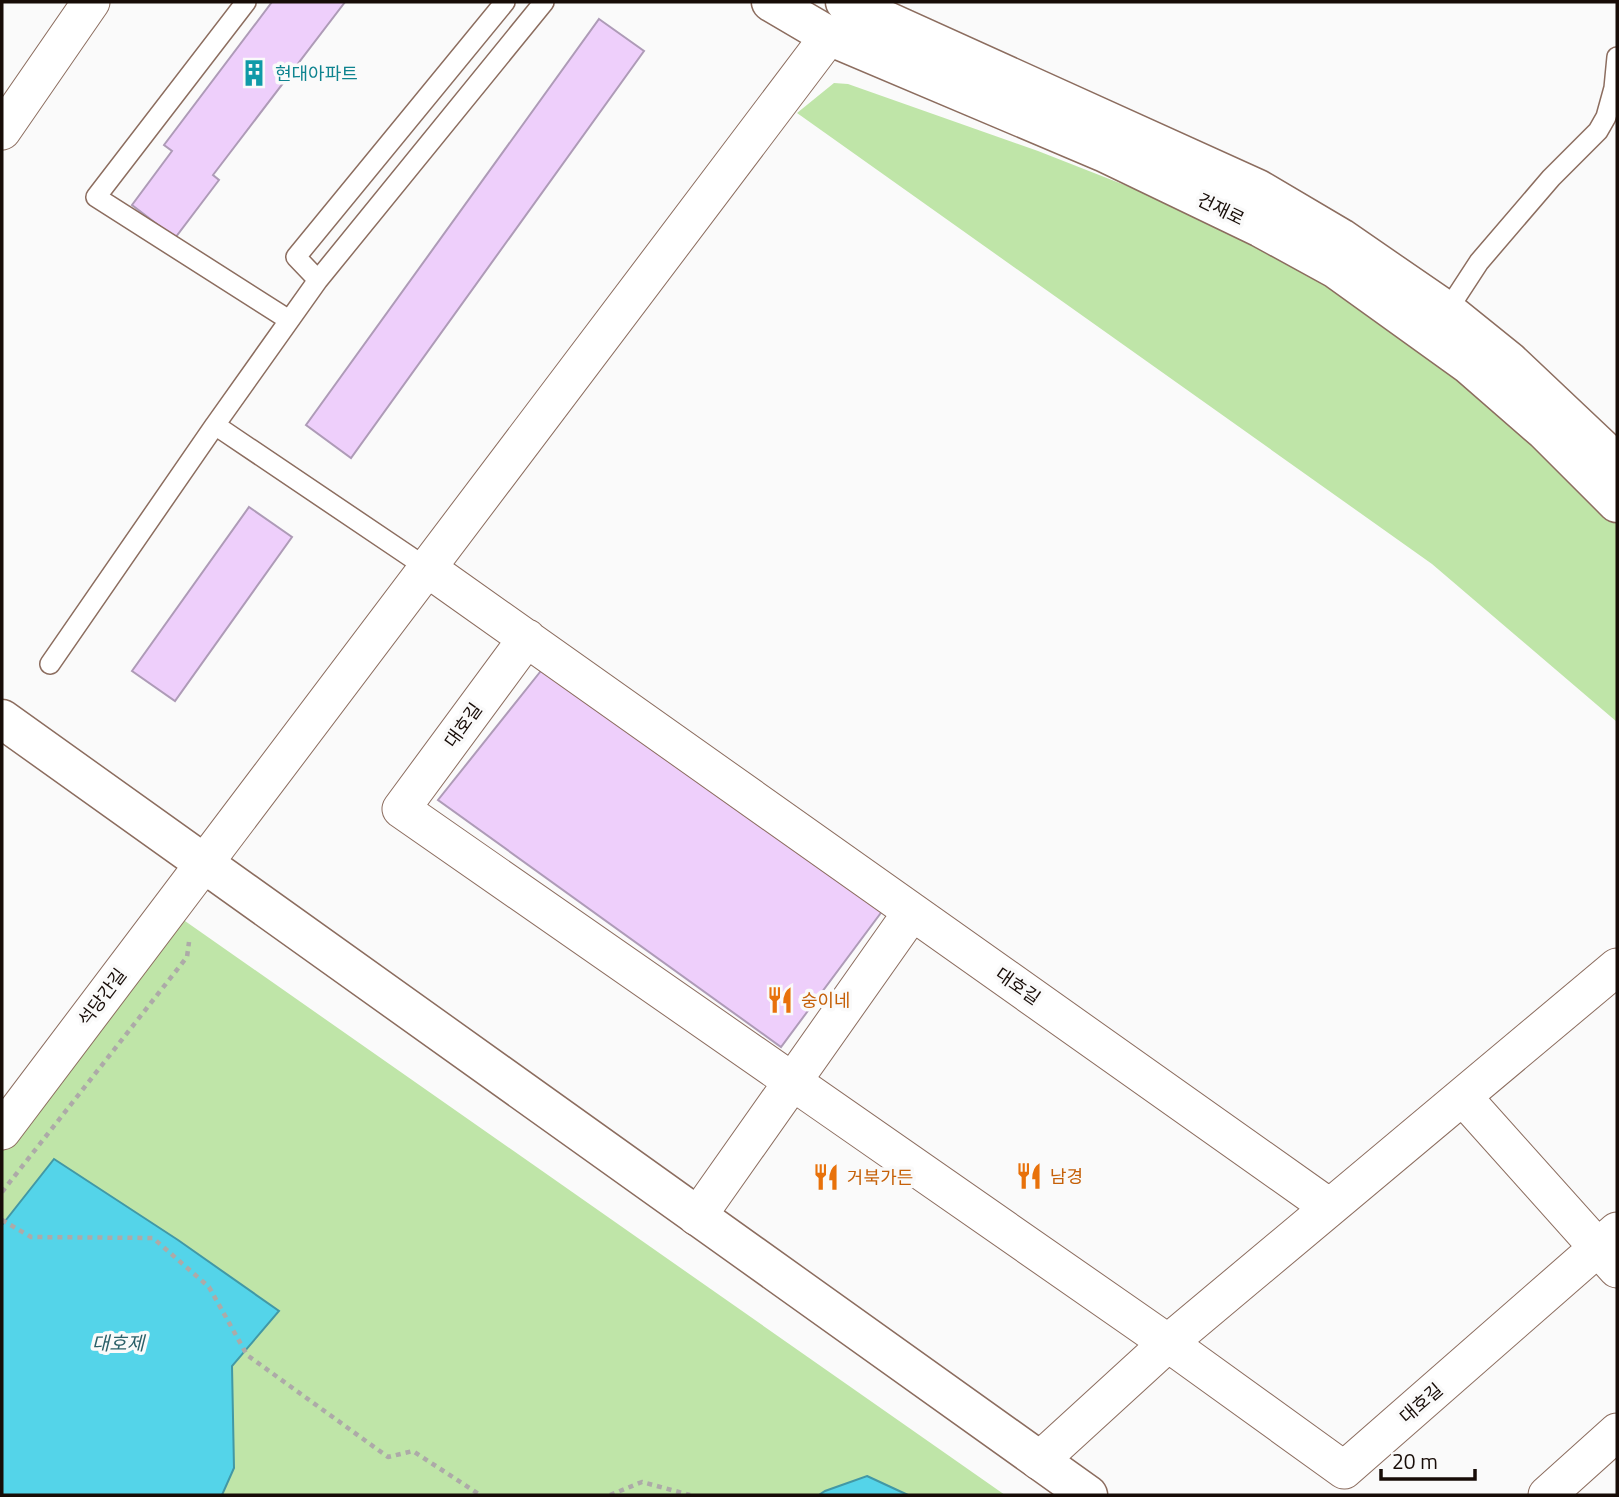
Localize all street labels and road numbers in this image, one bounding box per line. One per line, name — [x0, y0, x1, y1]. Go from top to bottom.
street label: 건재로 — [1193, 186, 1249, 232]
street label: 대호길 — [437, 697, 489, 753]
street label: 대호길 — [990, 961, 1046, 1011]
street label: 석당간길 — [71, 962, 133, 1032]
street label: 대호길 — [1393, 1377, 1449, 1429]

